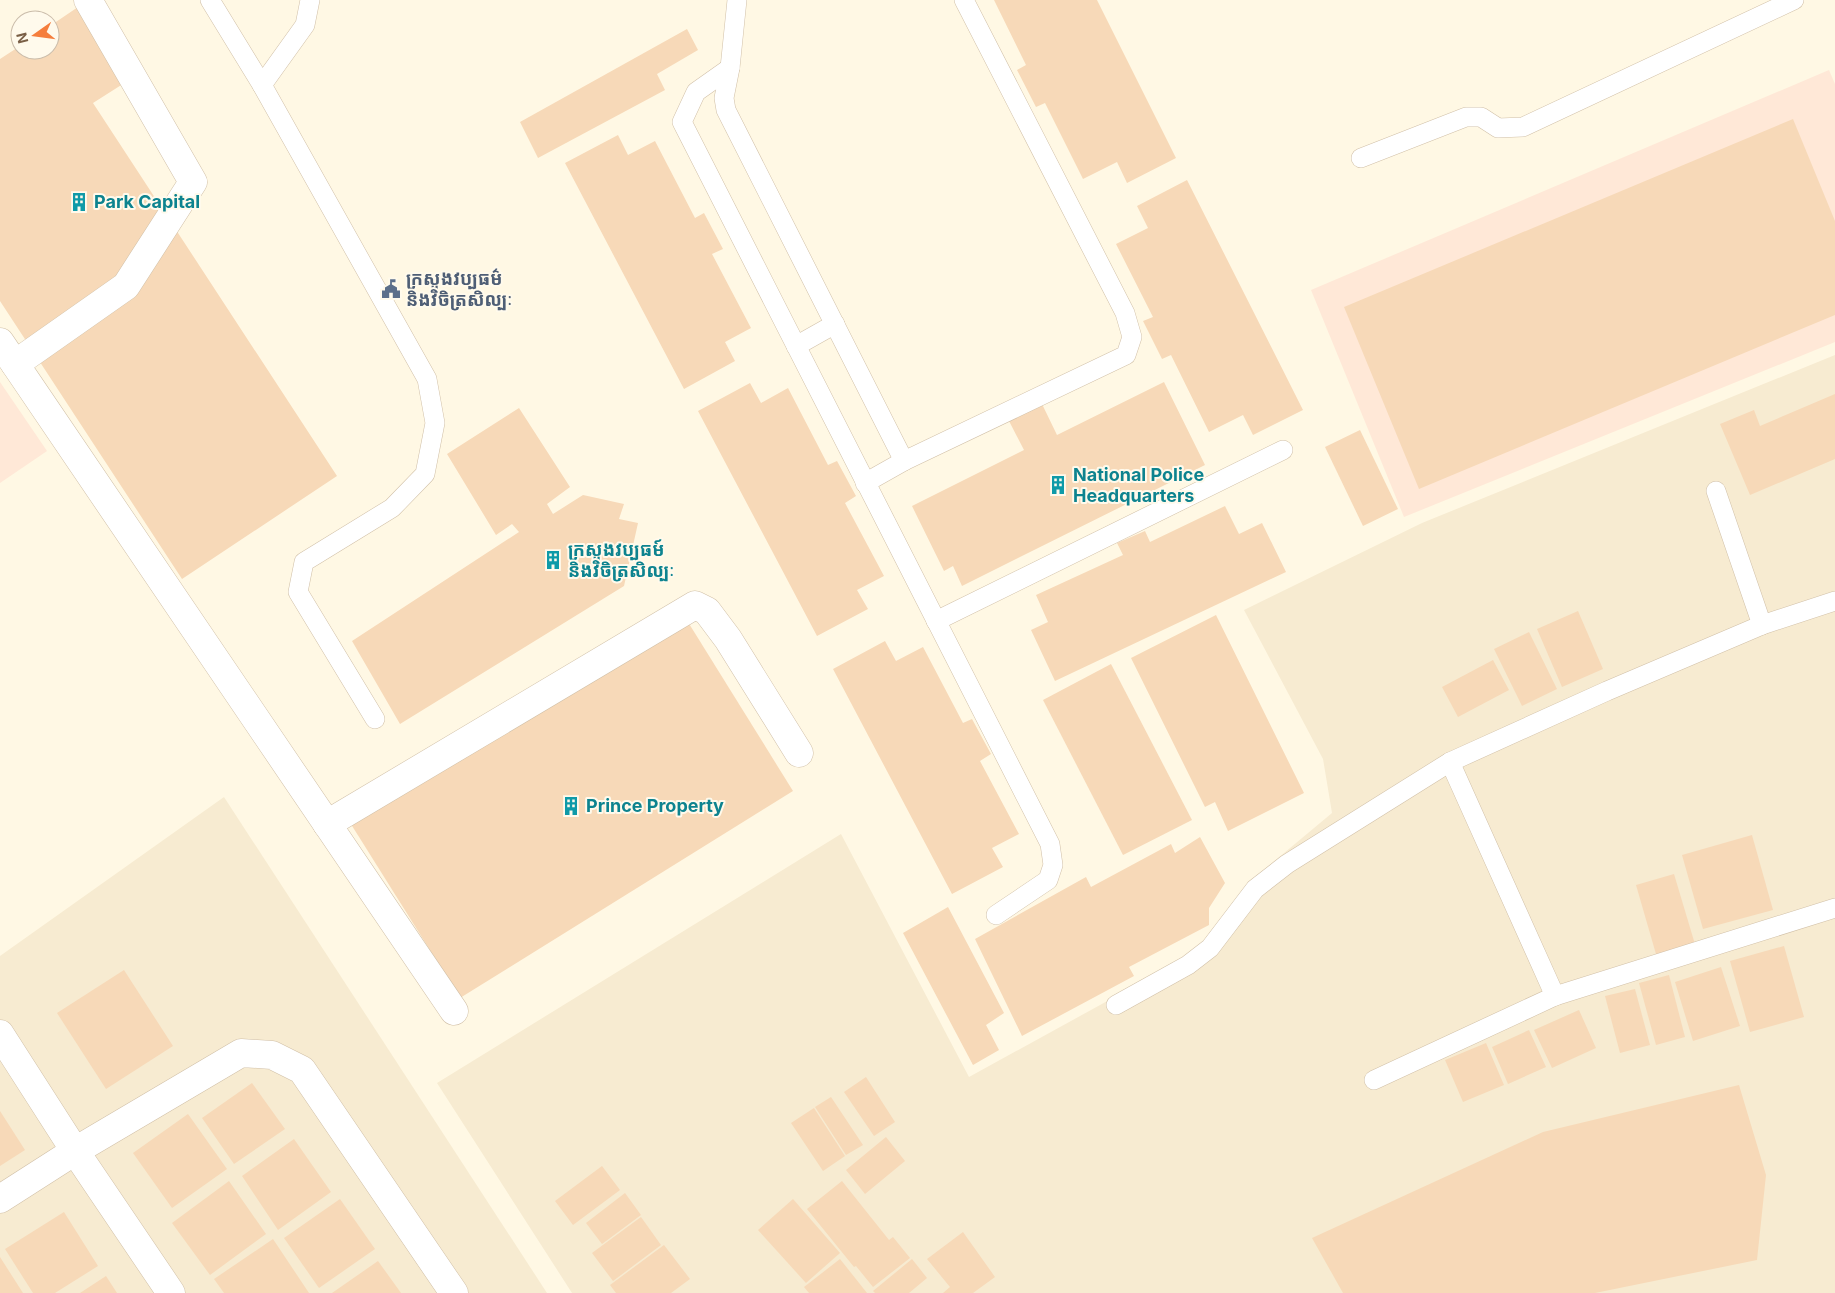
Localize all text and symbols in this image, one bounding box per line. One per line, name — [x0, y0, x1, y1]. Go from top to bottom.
north arrow — [10, 10, 60, 60]
text: N — [12, 31, 31, 45]
building icon: Park Capital — [68, 191, 90, 213]
place label: Park Capital — [94, 191, 200, 212]
place label: ក្រសួងវប្បធម៌ និងវិចិត្រសិល្បៈ — [406, 268, 512, 311]
public building icon: ក្រសួងវប្បធម៌ និងវិចិត្រសិល្បៈ — [380, 278, 402, 300]
place label: National Police Headquarters — [1073, 464, 1204, 506]
building icon: National Police Headquarters — [1047, 474, 1069, 496]
place label: ក្រសួងវប្បធម៍ និងវិចិត្រសិល្បៈ — [568, 539, 674, 582]
building icon: ក្រសួងវប្បធម៍ និងវិចិត្រសិល្បៈ — [542, 549, 564, 571]
building icon: Prince Property — [560, 795, 582, 817]
place label: Prince Property — [586, 795, 724, 816]

